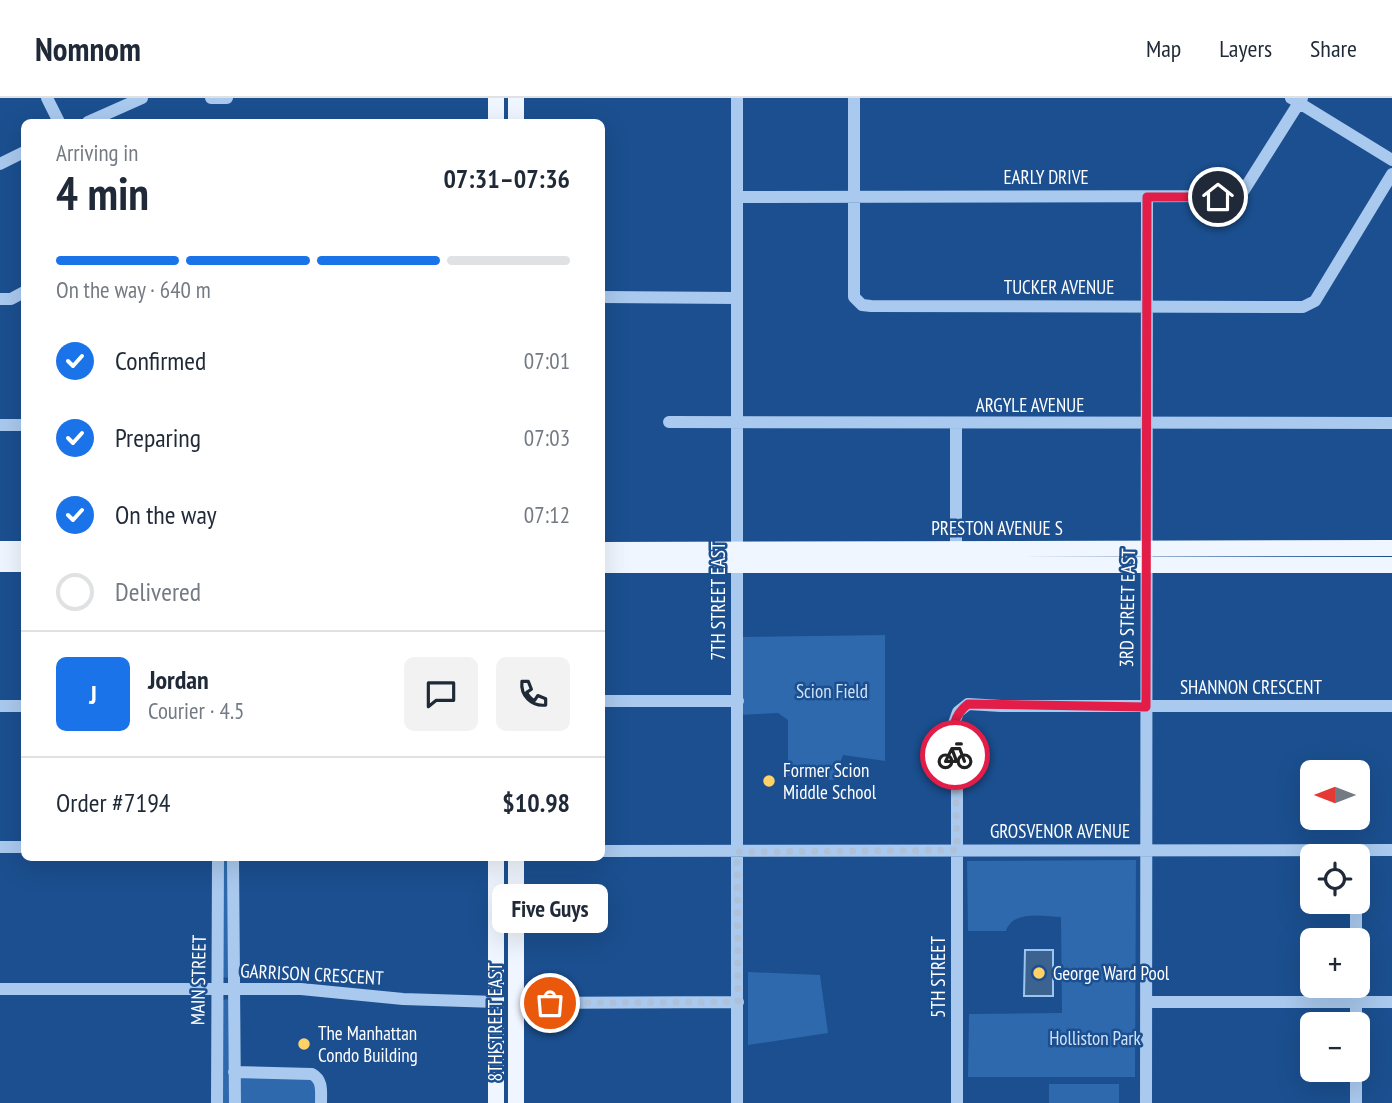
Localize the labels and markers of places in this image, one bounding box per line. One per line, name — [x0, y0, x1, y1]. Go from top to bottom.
pin — [1188, 167, 1248, 227]
place label: Former Scion Middle School — [783, 758, 877, 804]
marker: Former Scion Middle School — [761, 773, 777, 789]
callout: Five Guys — [492, 884, 608, 933]
place label: George Ward Pool — [1053, 961, 1170, 985]
marker: George Ward Pool — [1031, 965, 1047, 981]
pin — [520, 973, 580, 1033]
place label: The Manhattan Condo Building — [318, 1021, 418, 1067]
marker: The Manhattan Condo Building — [296, 1036, 312, 1052]

